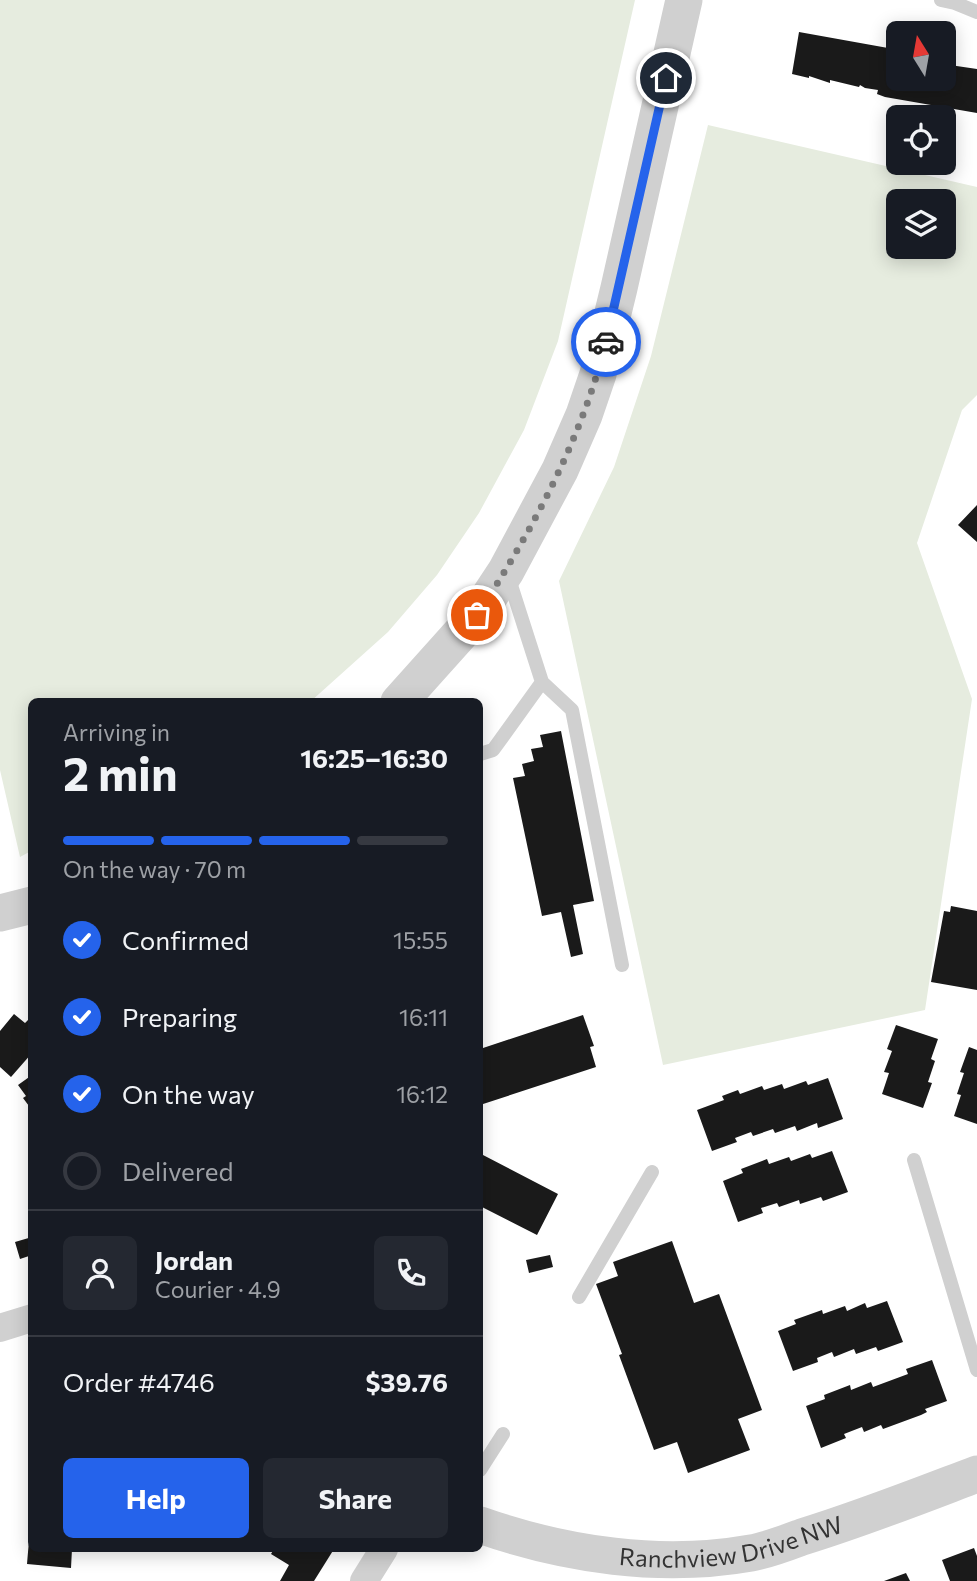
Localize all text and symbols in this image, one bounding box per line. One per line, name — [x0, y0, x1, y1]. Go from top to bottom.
north arrow — [886, 21, 956, 91]
map controls — [886, 21, 956, 259]
pin — [636, 48, 696, 108]
icon: home — [647, 59, 685, 97]
button: locate — [886, 105, 956, 175]
button: layers — [886, 189, 956, 259]
courier — [571, 307, 641, 377]
icon: car — [587, 323, 625, 361]
pin — [447, 585, 507, 645]
icon: bag — [458, 596, 496, 634]
text: Arriving in — [63, 718, 170, 746]
text: 16:25–16:30 — [300, 742, 448, 773]
text: 2 min — [63, 744, 178, 800]
text: On the way · 70 m — [63, 855, 246, 883]
icon: check — [63, 921, 101, 959]
text: Confirmed — [122, 924, 249, 955]
text: 15:55 — [393, 926, 448, 954]
icon: check — [63, 998, 101, 1036]
text: Preparing — [122, 1001, 237, 1032]
text: 16:11 — [399, 1003, 448, 1031]
icon: check — [63, 1075, 101, 1113]
text: On the way — [122, 1078, 255, 1109]
text: 16:12 — [396, 1080, 448, 1108]
text: Delivered — [122, 1155, 233, 1186]
button: person — [63, 1236, 137, 1310]
button: phone — [374, 1236, 448, 1310]
text: Jordan — [155, 1244, 233, 1275]
text: Courier · 4.9 — [155, 1275, 281, 1303]
text: Order #4746 — [63, 1366, 215, 1397]
text: $39.76 — [365, 1366, 448, 1397]
button: Help — [63, 1458, 249, 1538]
button: Share — [263, 1458, 448, 1538]
street label: Ranchview Drive NW — [618, 1509, 846, 1573]

